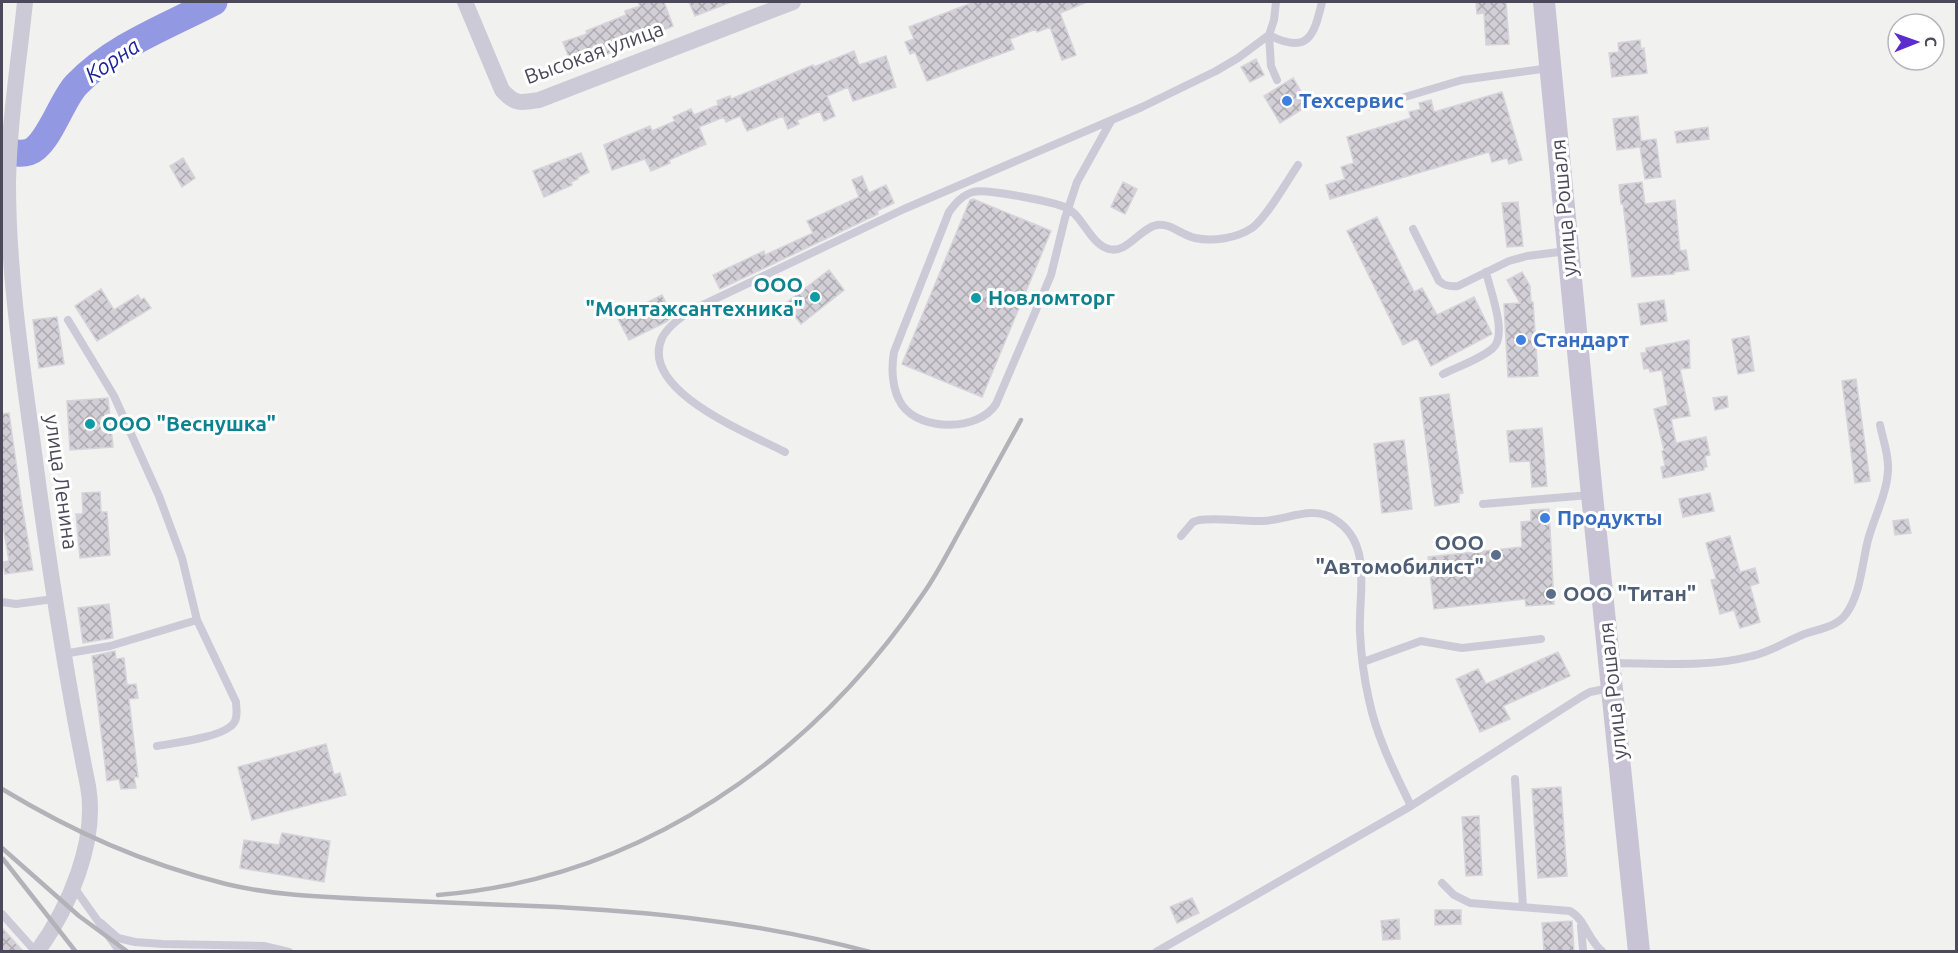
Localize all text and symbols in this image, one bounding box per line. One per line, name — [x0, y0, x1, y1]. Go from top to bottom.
north arrow — [1886, 12, 1946, 72]
street label: Высокая улица — [521, 16, 666, 88]
water label: Корна — [80, 32, 144, 87]
text: С — [1922, 36, 1940, 47]
place label: Техсервис — [1299, 88, 1404, 112]
marker: Техсервис — [1280, 94, 1294, 108]
street label: улица Рошаля — [1545, 138, 1581, 278]
place label: ООО "Монтажсантехника" — [586, 272, 803, 320]
place label: Новломторг — [988, 285, 1115, 309]
marker: ООО "Монтажсантехника" — [808, 290, 822, 304]
marker: Новломторг — [969, 291, 983, 305]
place label: Стандарт — [1533, 327, 1629, 351]
marker: Стандарт — [1514, 333, 1528, 347]
place label: ООО "Веснушка" — [102, 411, 276, 435]
street label: улица Ленина — [41, 413, 83, 551]
marker: ООО "Веснушка" — [83, 417, 97, 431]
place label: Продукты — [1557, 505, 1662, 529]
marker: Продукты — [1538, 511, 1552, 525]
place label: ООО "Автомобилист" — [1315, 530, 1484, 578]
marker: ООО "Автомобилист" — [1489, 548, 1503, 562]
place label: ООО "Титан" — [1563, 581, 1696, 605]
marker: ООО "Титан" — [1544, 587, 1558, 601]
street label: улица Рошаля — [1593, 621, 1631, 761]

